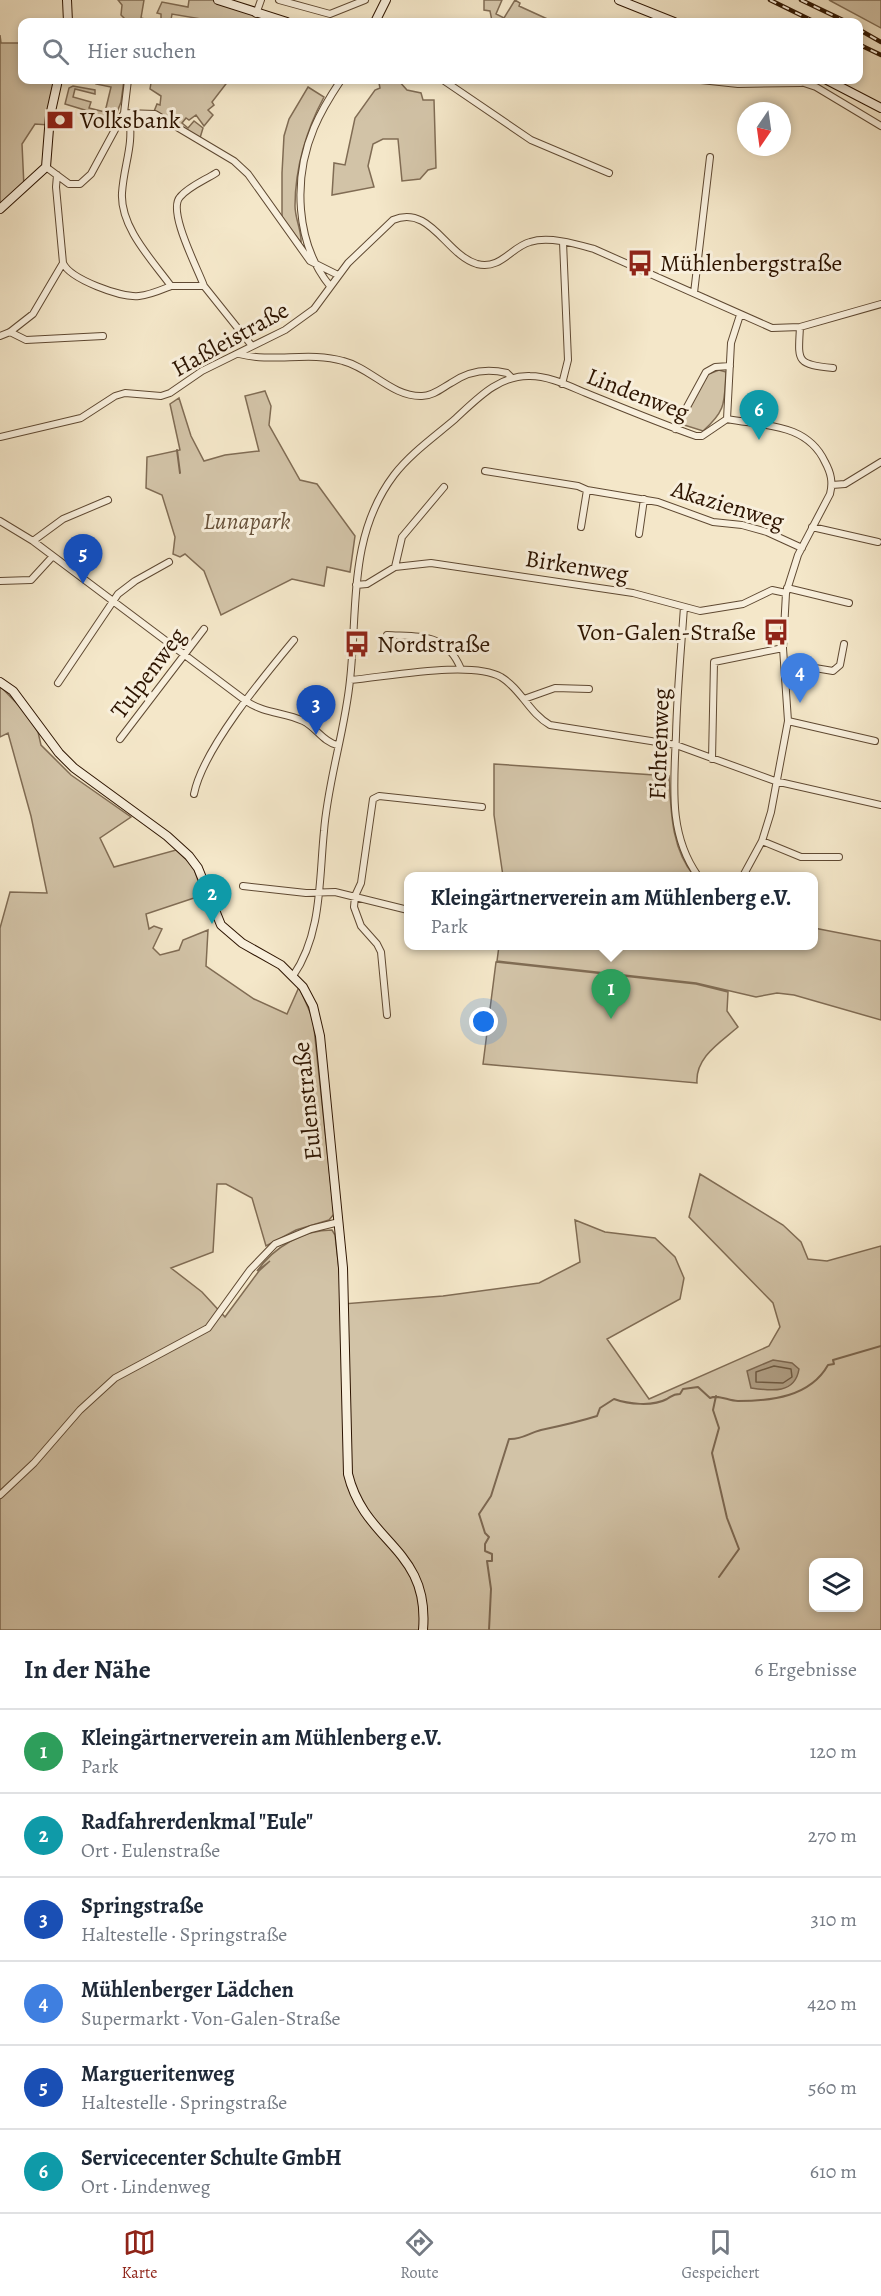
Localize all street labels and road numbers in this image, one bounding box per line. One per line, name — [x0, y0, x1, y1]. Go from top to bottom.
street label: Haßleistraße — [166, 294, 294, 384]
street label: Lindenweg — [582, 360, 694, 428]
street label: Akazienweg — [667, 472, 788, 537]
street label: Birkenweg — [523, 542, 631, 590]
street label: Tulpenweg — [103, 621, 193, 725]
street label: Fichtenweg — [641, 687, 677, 801]
street label: Eulenstraße — [285, 1040, 329, 1162]

